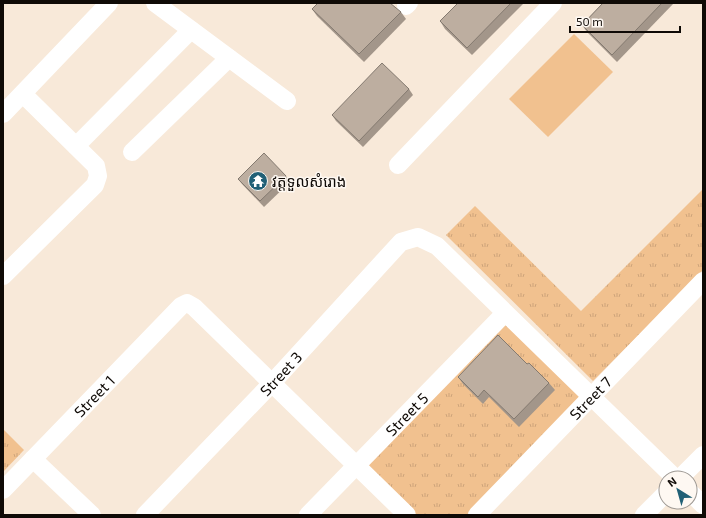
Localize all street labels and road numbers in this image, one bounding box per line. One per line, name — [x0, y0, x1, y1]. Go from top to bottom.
street label: Street 3 — [256, 348, 305, 399]
street label: Street 1 — [70, 371, 118, 420]
street label: Street 7 — [565, 372, 615, 423]
street label: Street 5 — [381, 389, 431, 439]

